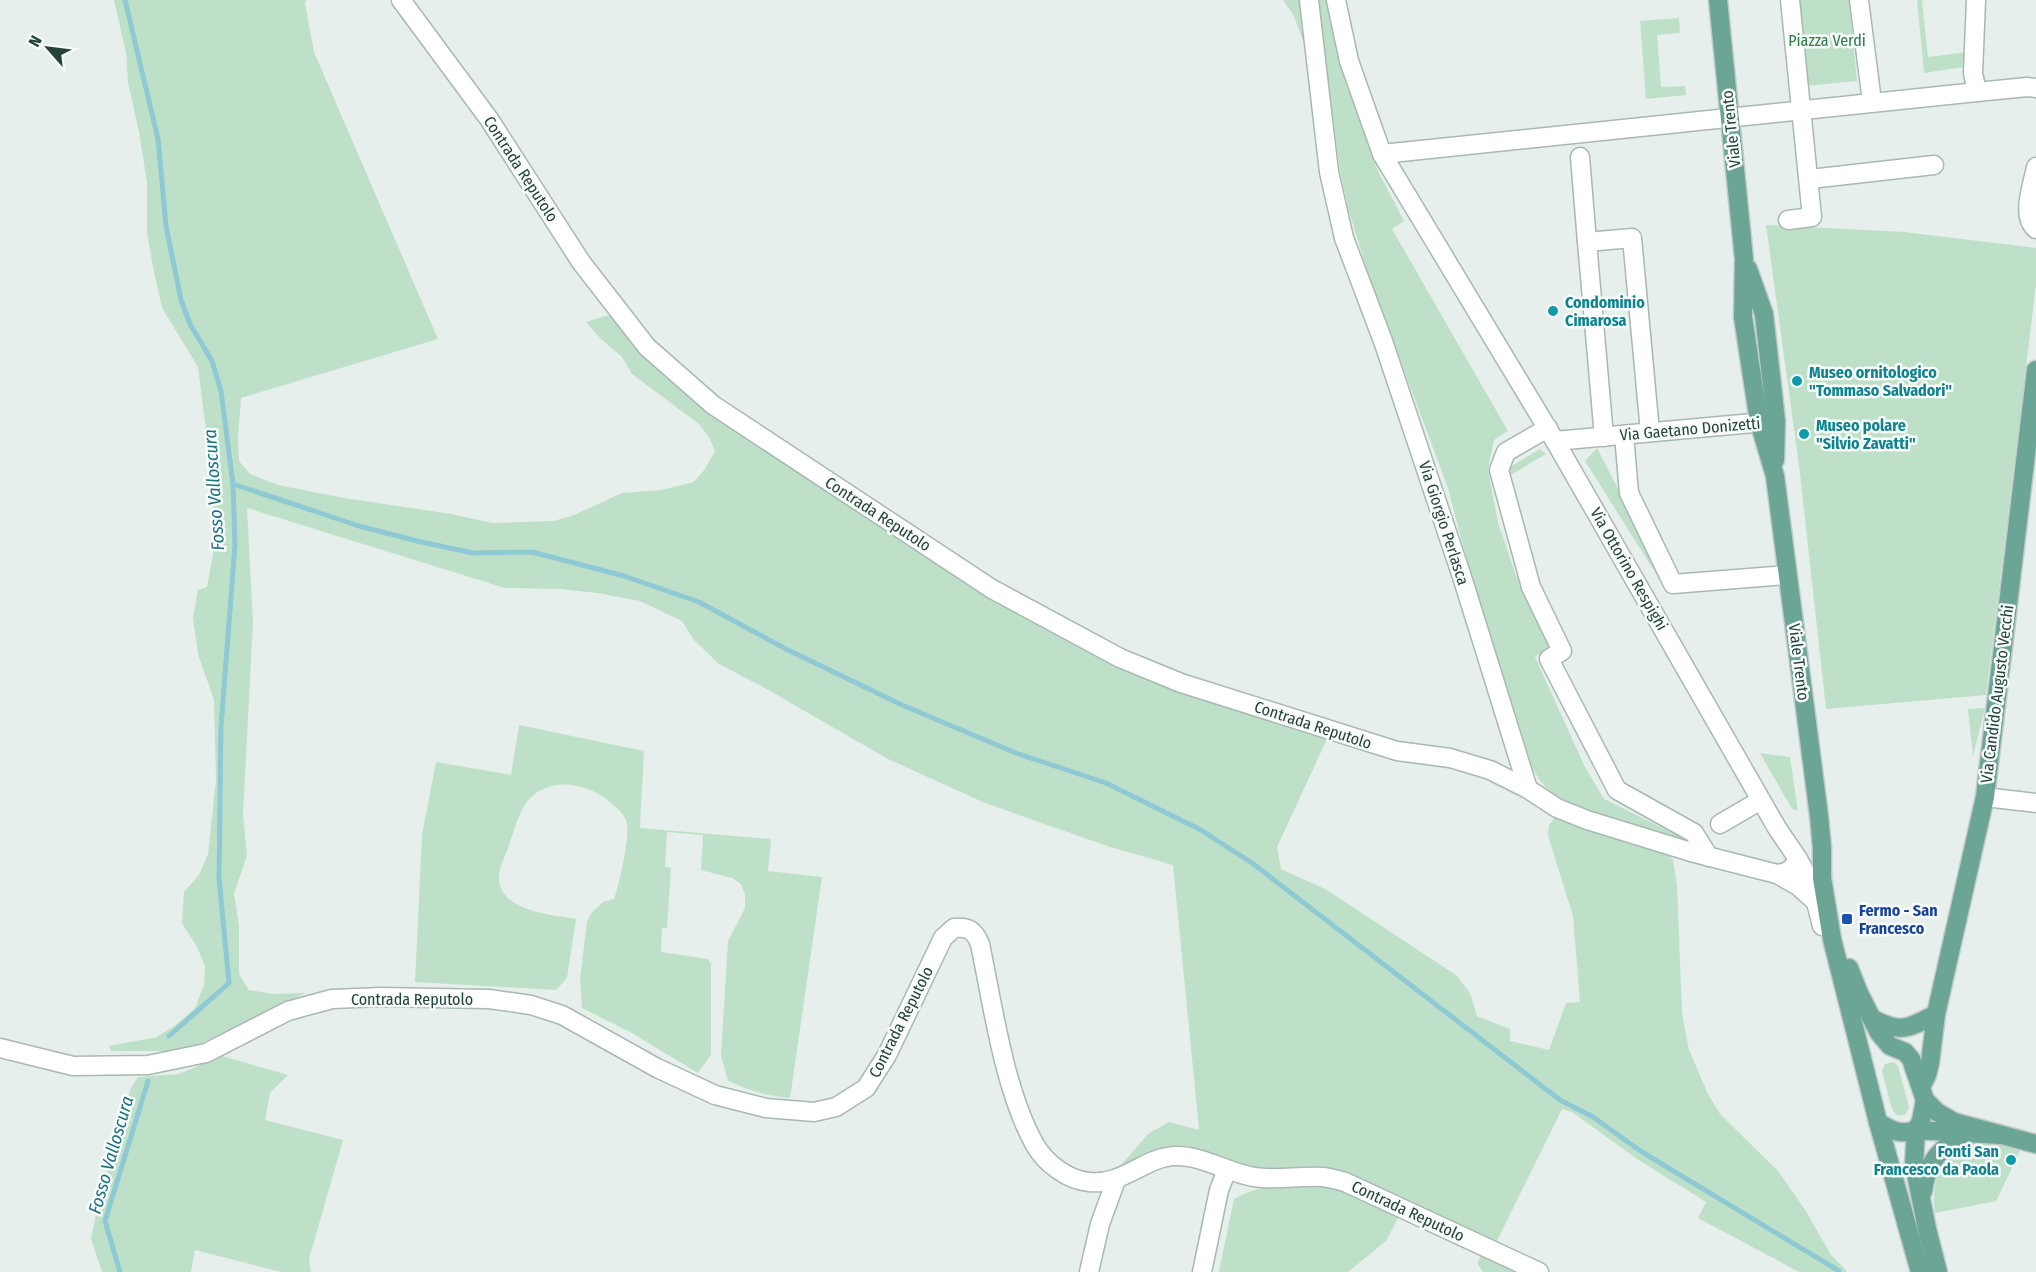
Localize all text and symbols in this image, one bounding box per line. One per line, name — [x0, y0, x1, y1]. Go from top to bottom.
north arrow — [18, 18, 78, 78]
park label: Piazza Verdi — [1788, 31, 1866, 50]
text: N — [25, 32, 46, 50]
street label: Viale Trento — [1718, 89, 1744, 169]
street label: Contrada Reputolo — [480, 113, 562, 225]
place label: Condominio Cimarosa — [1565, 293, 1645, 330]
marker: Condominio Cimarosa — [1546, 304, 1560, 318]
place label: Museo ornitologico "Tommaso Salvadori" — [1809, 363, 1952, 400]
marker: Museo ornitologico "Tommaso Salvadori" — [1790, 374, 1804, 388]
street label: Via Gaetano Donizetti — [1619, 413, 1761, 445]
place label: Museo polare "Silvio Zavatti" — [1816, 416, 1916, 453]
marker: Museo polare "Silvio Zavatti" — [1797, 427, 1811, 441]
water label: Fosso Valloscura — [199, 429, 229, 551]
street label: Via Giorgio Perlasca — [1415, 459, 1473, 587]
street label: Contrada Reputolo — [822, 473, 934, 555]
street label: Via Ottorino Respighi — [1586, 504, 1672, 634]
street label: Via Candido Augusto Vecchi — [1977, 604, 2017, 784]
street label: Viale Trento — [1785, 622, 1813, 702]
street label: Contrada Reputolo — [1252, 697, 1374, 753]
place label: Fermo - San Francesco — [1859, 901, 1938, 938]
marker: Fermo - San Francesco — [1840, 912, 1854, 926]
street label: Contrada Reputolo — [865, 963, 937, 1081]
street label: Contrada Reputolo — [351, 990, 473, 1009]
water label: Fosso Valloscura — [84, 1094, 138, 1216]
place label: Fonti San Francesco da Paola — [1874, 1142, 1999, 1179]
marker: Fonti San Francesco da Paola — [2004, 1153, 2018, 1167]
street label: Contrada Reputolo — [1349, 1177, 1467, 1245]

